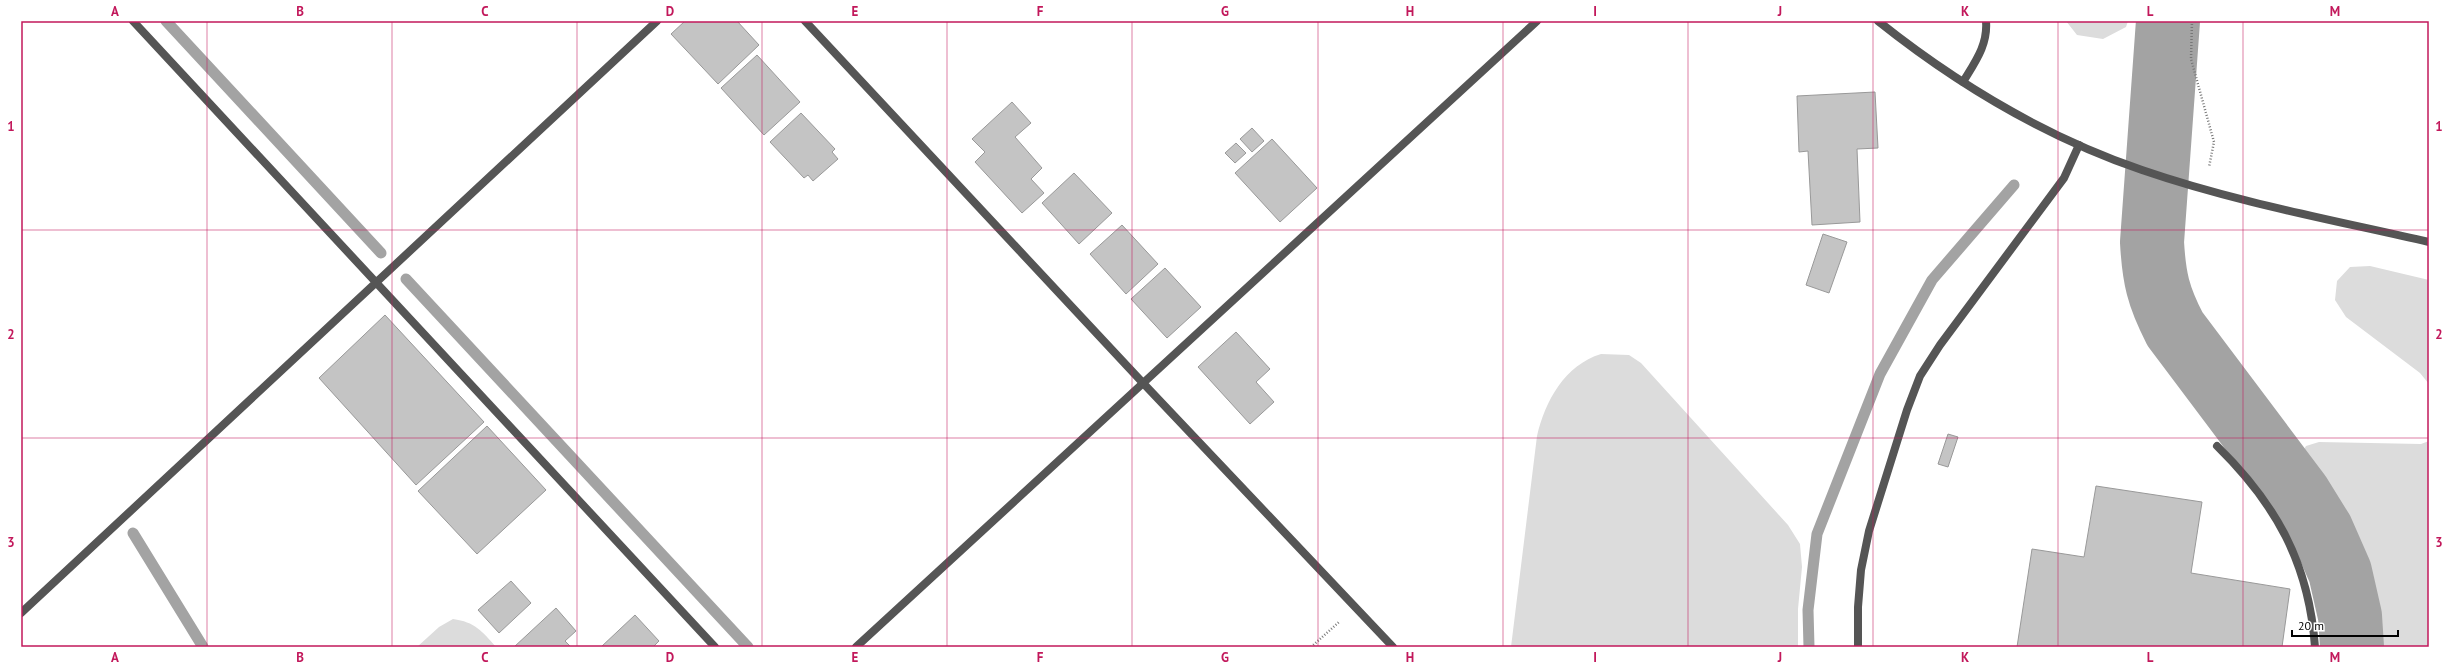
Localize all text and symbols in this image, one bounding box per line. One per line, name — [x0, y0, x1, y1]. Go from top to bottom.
text: A — [111, 3, 119, 20]
text: B — [296, 3, 304, 20]
text: C — [481, 3, 489, 20]
text: D — [666, 3, 674, 20]
text: E — [852, 3, 859, 20]
text: F — [1037, 3, 1044, 20]
text: G — [1221, 3, 1229, 20]
text: H — [1406, 3, 1414, 20]
text: I — [1593, 3, 1597, 20]
text: J — [1777, 3, 1782, 20]
text: K — [1961, 3, 1969, 20]
text: L — [2147, 3, 2154, 20]
text: M — [2330, 3, 2340, 20]
text: 1 — [7, 118, 15, 135]
text: 1 — [2435, 118, 2443, 135]
text: 2 — [7, 326, 15, 343]
text: 2 — [2435, 326, 2443, 343]
text: 3 — [7, 534, 15, 551]
text: 3 — [2435, 534, 2443, 551]
scale bar — [2292, 612, 2398, 638]
text: 20 m — [2298, 618, 2324, 633]
text: A — [111, 649, 119, 666]
text: B — [296, 649, 304, 666]
text: C — [481, 649, 489, 666]
text: D — [666, 649, 674, 666]
text: E — [852, 649, 859, 666]
text: F — [1037, 649, 1044, 666]
text: G — [1221, 649, 1229, 666]
text: H — [1406, 649, 1414, 666]
text: I — [1593, 649, 1597, 666]
text: J — [1777, 649, 1782, 666]
text: K — [1961, 649, 1969, 666]
text: L — [2147, 649, 2154, 666]
text: M — [2330, 649, 2340, 666]

